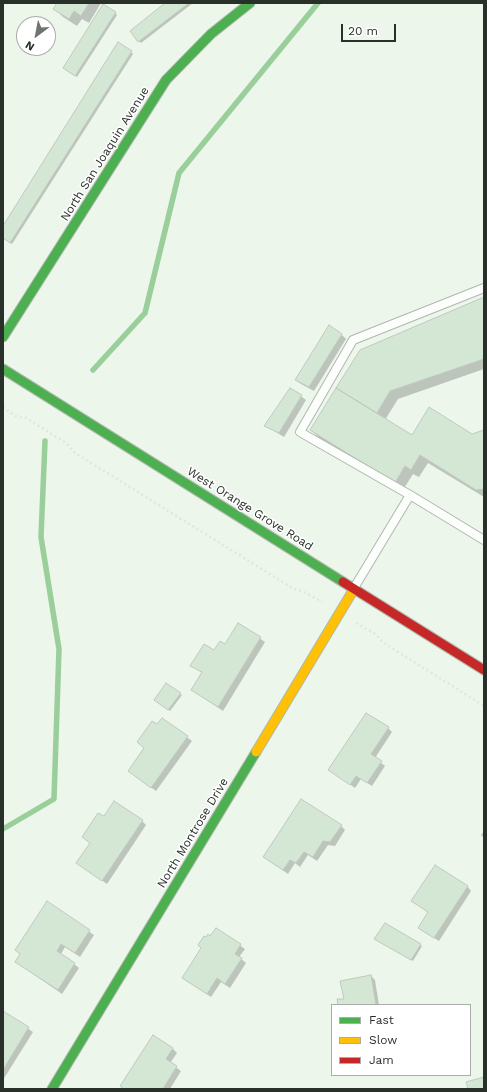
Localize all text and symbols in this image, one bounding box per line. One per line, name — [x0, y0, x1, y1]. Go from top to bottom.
north arrow — [16, 16, 56, 56]
scale bar — [343, 16, 398, 42]
text: 20 m — [348, 24, 378, 38]
text: N — [23, 38, 37, 53]
street label: North San Joaquin Avenue — [58, 84, 152, 224]
street label: West Orange Grove Road — [184, 464, 316, 554]
street label: North Montrose Drive — [154, 775, 232, 891]
legend — [331, 1004, 471, 1076]
text: Fast — [369, 1013, 394, 1027]
text: Slow — [369, 1033, 397, 1047]
text: Jam — [369, 1053, 394, 1067]

